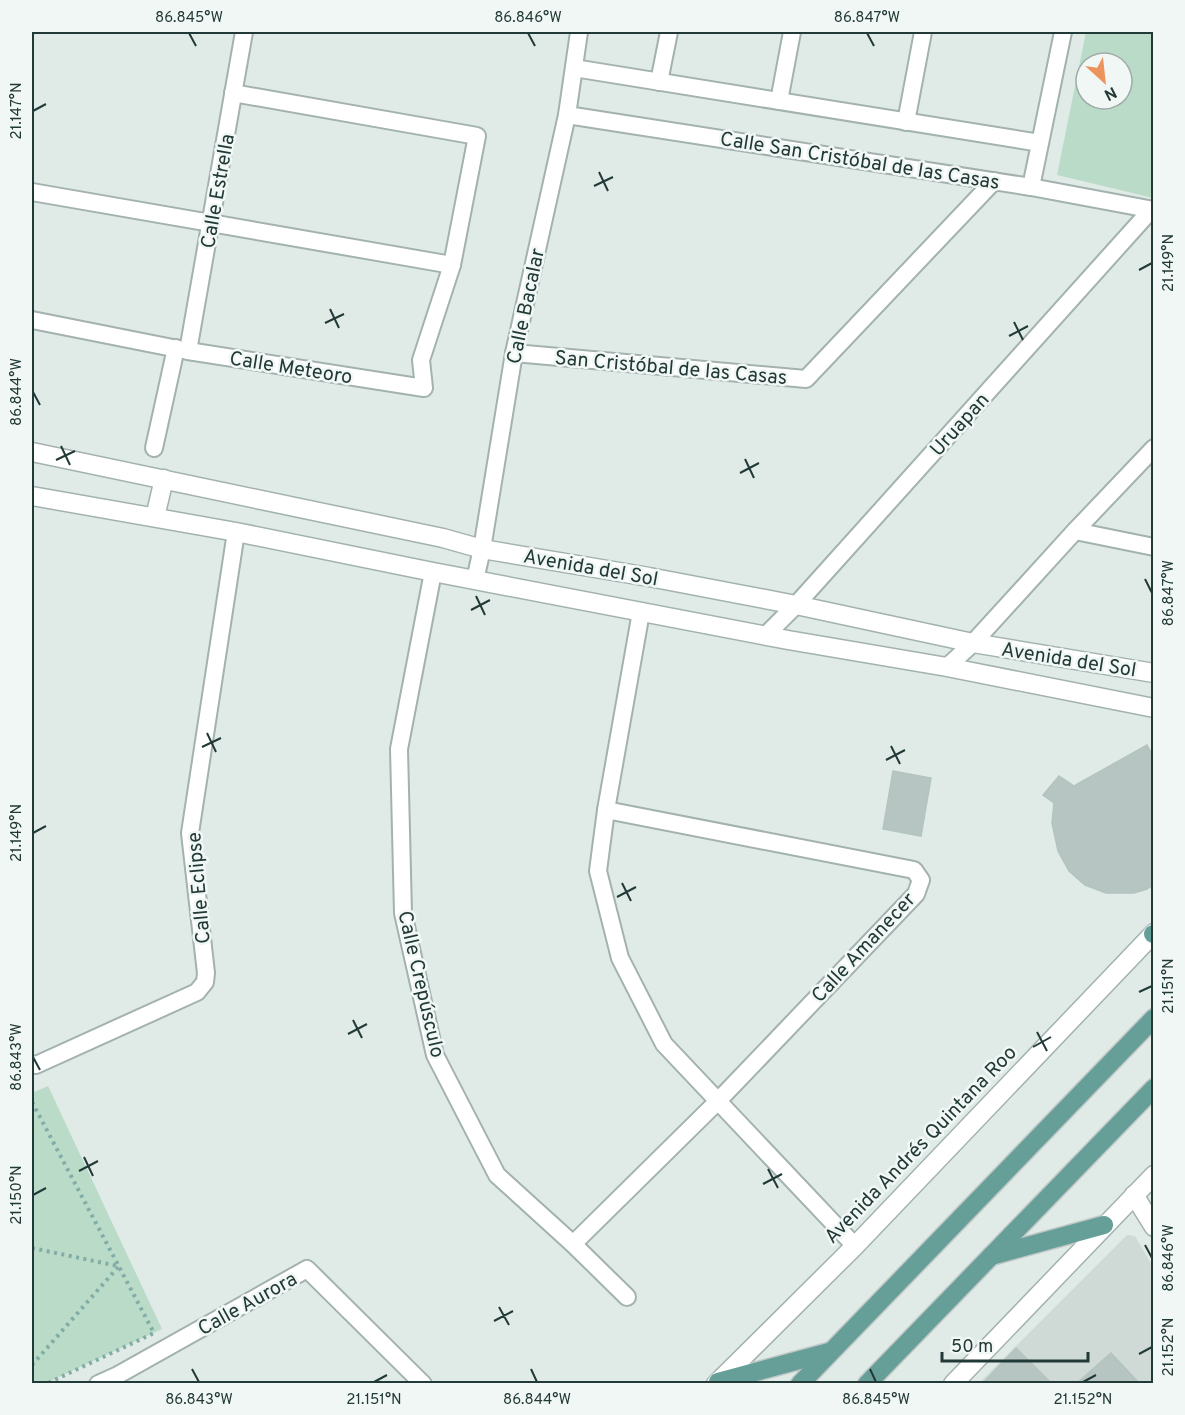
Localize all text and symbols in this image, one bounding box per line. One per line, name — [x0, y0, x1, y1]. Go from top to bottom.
text: 86.845°W — [155, 9, 223, 28]
text: 86.846°W — [494, 9, 562, 28]
text: 86.847°W — [834, 9, 900, 28]
north arrow — [1074, 51, 1134, 111]
text: N — [1100, 81, 1120, 104]
text: 21.147°N — [8, 82, 27, 140]
street label: Calle San Cristóbal de las Casas — [718, 127, 1001, 197]
street label: Calle Estrella — [196, 132, 242, 251]
text: 21.149°N — [1160, 234, 1179, 292]
street label: Calle Bacalar — [502, 246, 552, 367]
street label: Calle Meteoro — [227, 346, 354, 392]
street label: San Cristóbal de las Casas — [554, 346, 788, 392]
text: 86.844°W — [8, 358, 27, 426]
street label: Uruapan — [925, 388, 996, 463]
street label: Avenida del Sol — [521, 544, 660, 594]
text: 86.847°W — [1160, 560, 1179, 626]
street label: Avenida del Sol — [999, 637, 1138, 684]
text: 21.149°N — [8, 804, 27, 862]
street label: Calle Eclipse — [182, 831, 218, 945]
street label: Calle Amanecer — [807, 888, 922, 1009]
street label: Calle Crepúsculo — [391, 909, 450, 1060]
text: 21.151°N — [1160, 958, 1179, 1014]
text: 86.843°W — [8, 1023, 27, 1091]
street label: Avenida Andrés Quintana Roo — [820, 1041, 1023, 1250]
text: 21.150°N — [8, 1165, 27, 1225]
text: 86.846°W — [1160, 1224, 1179, 1292]
street label: Calle Aurora — [194, 1267, 302, 1343]
text: 21.152°N — [1160, 1318, 1179, 1376]
scale bar — [942, 1325, 1088, 1363]
text: 50 m — [951, 1336, 993, 1359]
text: 86.843°W — [165, 1391, 233, 1410]
text: 21.151°N — [346, 1391, 402, 1410]
text: 86.844°W — [503, 1391, 571, 1410]
text: 86.845°W — [842, 1391, 910, 1410]
text: 21.152°N — [1054, 1391, 1112, 1410]

